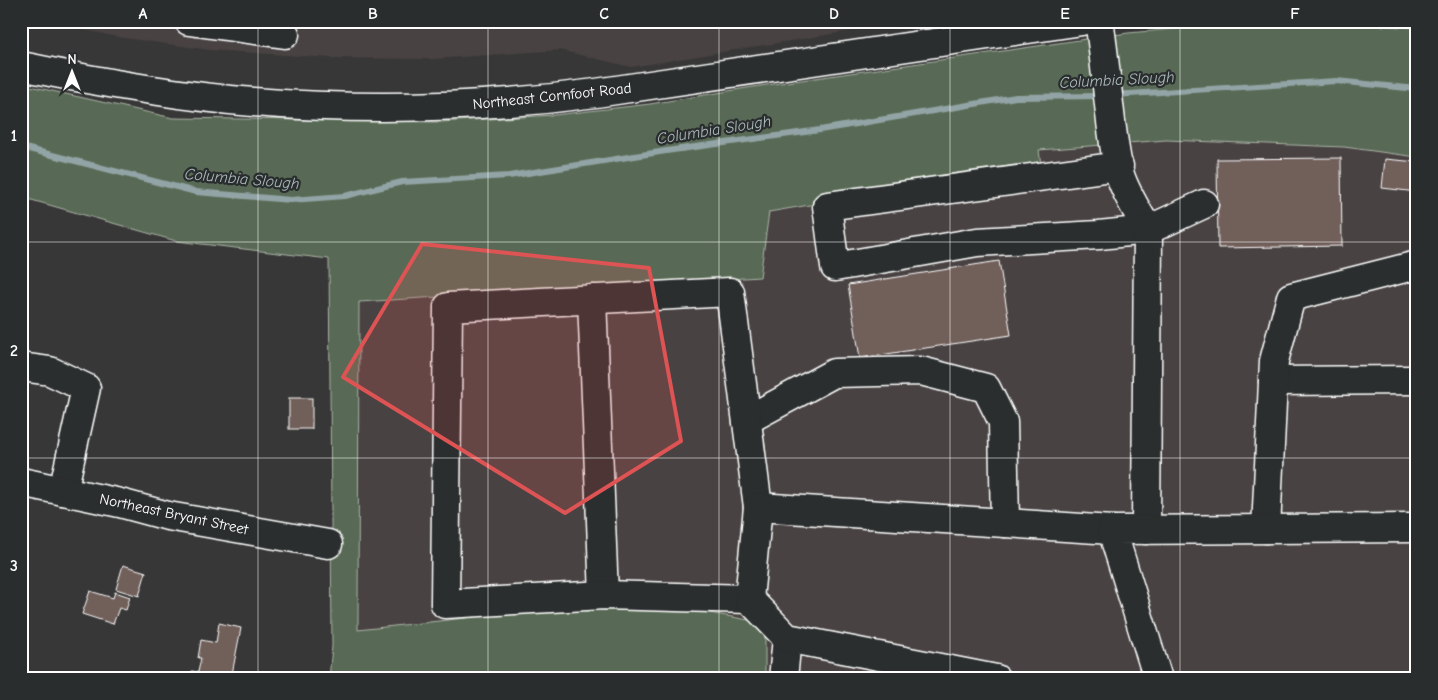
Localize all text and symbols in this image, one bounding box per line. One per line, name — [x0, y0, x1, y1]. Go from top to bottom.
text: A — [139, 5, 148, 23]
text: B — [368, 5, 378, 23]
text: C — [599, 5, 609, 23]
text: D — [829, 5, 839, 23]
text: E — [1060, 5, 1070, 23]
text: F — [1290, 5, 1300, 23]
north arrow — [48, 48, 98, 98]
text: N — [67, 51, 77, 68]
water label: Columbia Slough — [1059, 68, 1175, 92]
street label: Northeast Cornfoot Road — [472, 79, 632, 113]
water label: Columbia Slough — [656, 112, 772, 148]
text: 1 — [11, 127, 17, 145]
water label: Columbia Slough — [184, 165, 300, 193]
text: 2 — [10, 342, 18, 360]
street label: Northeast Bryant Street — [98, 489, 251, 539]
text: 3 — [10, 557, 18, 575]

